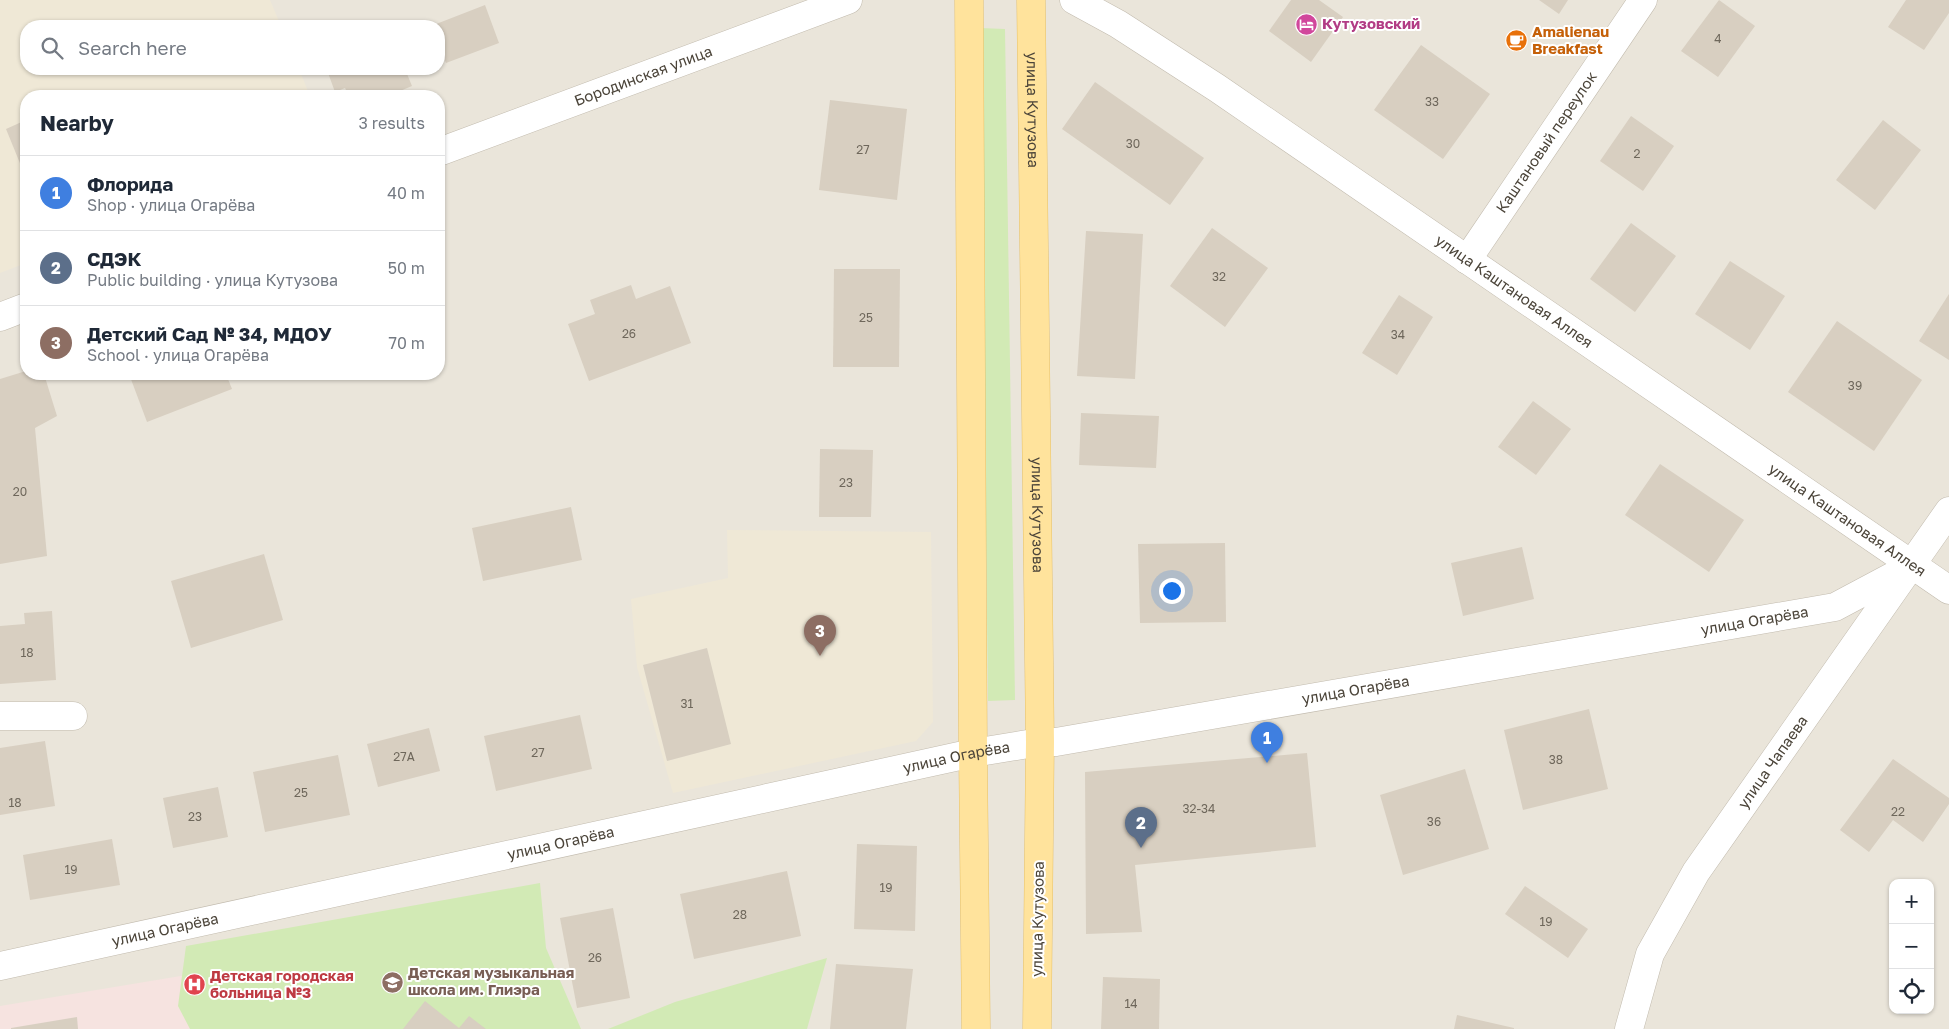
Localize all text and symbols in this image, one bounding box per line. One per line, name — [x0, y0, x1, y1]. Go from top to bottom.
hotel icon: Кутузовский — [1294, 12, 1318, 36]
place label: Кутузовский — [1322, 14, 1420, 32]
search box — [20, 20, 445, 75]
place label: Amalienau Breakfast — [1532, 22, 1609, 57]
cafe icon: Amalienau Breakfast — [1504, 29, 1528, 53]
house number: 4 — [1714, 31, 1722, 46]
icon: search — [38, 34, 66, 62]
text: Search here — [78, 36, 187, 59]
street label: Бородинская улица — [571, 41, 715, 109]
street label: улица Кутузова — [1024, 52, 1043, 168]
street label: Каштановый переулок — [1492, 67, 1600, 216]
house number: 33 — [1425, 94, 1439, 109]
text: Nearby — [40, 110, 114, 136]
text: 3 results — [358, 113, 425, 133]
house number: 30 — [1126, 136, 1140, 151]
house number: 27 — [856, 142, 870, 157]
house number: 2 — [1634, 146, 1641, 161]
text: Флорида — [87, 172, 173, 195]
text: 1 — [52, 183, 60, 203]
text: 40 m — [387, 183, 425, 203]
text: Shop · улица Огарёва — [87, 195, 255, 215]
street label: улица Каштановая Аллея — [1432, 230, 1597, 351]
text: СДЭК — [87, 247, 142, 270]
text: 2 — [51, 258, 61, 278]
text: 50 m — [388, 258, 425, 278]
house number: 32 — [1212, 269, 1226, 284]
text: Public building · улица Кутузова — [87, 270, 338, 290]
house number: 25 — [859, 310, 873, 325]
text: Детский Сад № 34, МДОУ — [87, 322, 332, 345]
house number: 26 — [622, 326, 636, 341]
house number: 34 — [1391, 327, 1405, 342]
text: 3 — [51, 333, 61, 353]
text: 70 m — [388, 333, 425, 353]
text: School · улица Огарёва — [87, 345, 269, 365]
house number: 39 — [1848, 378, 1862, 393]
street label: улица Кутузова — [1029, 457, 1048, 573]
street label: улица Каштановая Аллея — [1765, 459, 1930, 580]
house number: 23 — [839, 475, 853, 490]
house number: 20 — [13, 484, 27, 499]
your location — [1159, 578, 1185, 604]
street label: улица Огарёва — [1699, 602, 1810, 638]
pin: 3 — [804, 615, 836, 656]
house number: 18 — [20, 645, 34, 660]
street label: улица Огарёва — [1300, 671, 1411, 707]
house number: 31 — [681, 696, 694, 711]
street label: улица Чапаева — [1733, 712, 1811, 812]
pin: 1 — [1251, 722, 1283, 763]
street label: улица Огарёва — [901, 737, 1011, 776]
house number: 27 — [531, 745, 545, 760]
house number: 27А — [393, 749, 415, 764]
house number: 38 — [1549, 752, 1563, 767]
house number: 25 — [294, 785, 308, 800]
house number: 18 — [8, 795, 22, 810]
house number: 32-34 — [1183, 801, 1215, 816]
house number: 22 — [1891, 804, 1905, 819]
pin: 2 — [1125, 807, 1157, 848]
house number: 23 — [188, 809, 202, 824]
house number: 36 — [1427, 814, 1441, 829]
street label: улица Огарёва — [505, 822, 616, 863]
street label: улица Кутузова — [1027, 861, 1047, 977]
house number: 19 — [64, 862, 78, 877]
map controls — [1889, 879, 1934, 1014]
button: + — [1889, 879, 1934, 924]
house number: 19 — [879, 880, 893, 895]
house number: 28 — [733, 907, 747, 922]
street label: улица Огарёва — [110, 908, 220, 949]
house number: 19 — [1539, 914, 1553, 929]
button: − — [1889, 924, 1934, 969]
house number: 26 — [588, 950, 602, 965]
place label: Детская музыкальная школа им. Глиэра — [408, 963, 575, 998]
place label: Детская городская больница №3 — [210, 966, 354, 1001]
button: locate — [1889, 969, 1934, 1014]
school or university icon: Детская музыкальная школа им. Глиэра — [380, 970, 404, 994]
hospital icon: Детская городская больница №3 — [182, 973, 206, 997]
house number: 14 — [1124, 996, 1138, 1011]

